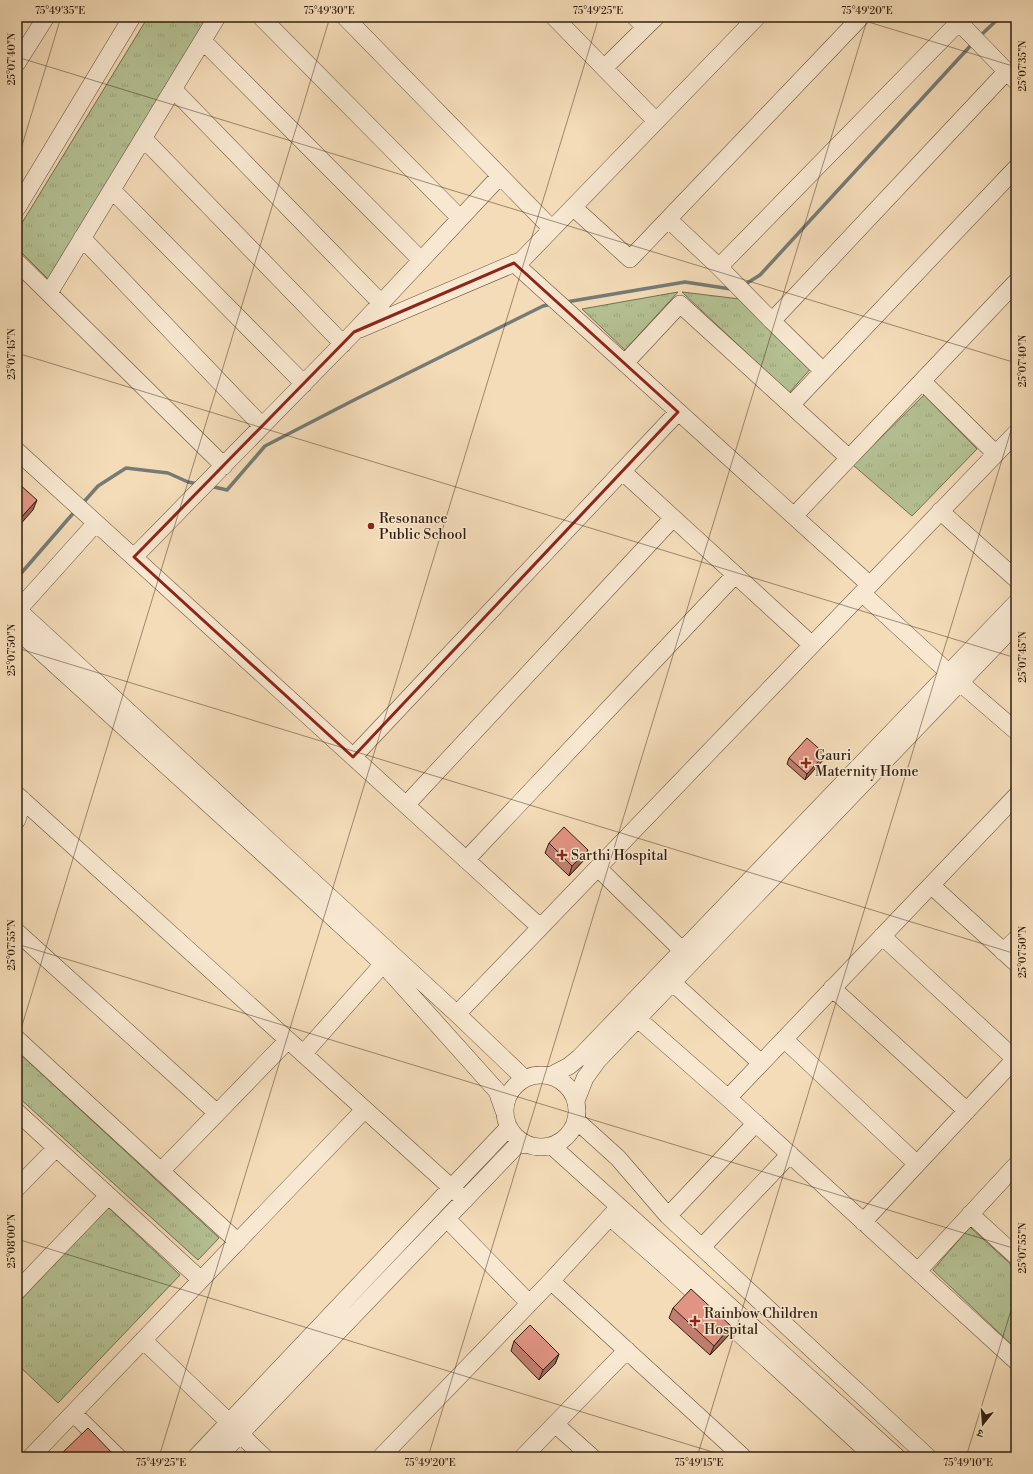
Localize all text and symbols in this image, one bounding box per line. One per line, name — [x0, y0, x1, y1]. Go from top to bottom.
text: 75°49'35"E — [35, 5, 85, 17]
text: 75°49'30"E — [303, 5, 355, 17]
text: 75°49'25"E — [573, 5, 623, 17]
text: 75°49'20"E — [841, 5, 893, 17]
text: 25°07'40"N — [6, 32, 18, 85]
text: 25°07'35"N — [1017, 40, 1029, 92]
text: 25°07'45"N — [6, 328, 18, 380]
text: 25°07'40"N — [1017, 334, 1029, 387]
place label: Resonance Public School — [379, 510, 467, 544]
marker: Resonance Public School — [366, 521, 376, 531]
text: 25°07'50"N — [6, 623, 18, 676]
text: 25°07'45"N — [1017, 631, 1029, 683]
place label: Gauri Maternity Home — [815, 747, 919, 781]
marker: Gauri Maternity Home — [800, 757, 812, 769]
place label: Sarthi Hospital — [571, 847, 668, 865]
marker: Sarthi Hospital — [556, 849, 568, 861]
text: 25°07'55"N — [6, 919, 18, 971]
text: 25°07'50"N — [1017, 925, 1029, 978]
text: 25°08'00"N — [6, 1213, 18, 1268]
text: 25°07'55"N — [1017, 1222, 1029, 1274]
place label: Rainbow Children Hospital — [704, 1305, 819, 1339]
marker: Rainbow Children Hospital — [689, 1315, 701, 1327]
north arrow — [963, 1404, 1003, 1444]
text: उ — [974, 1425, 986, 1440]
text: 75°49'25"E — [136, 1457, 186, 1469]
text: 75°49'20"E — [404, 1457, 456, 1469]
text: 75°49'15"E — [675, 1457, 724, 1469]
text: 75°49'10"E — [943, 1457, 993, 1469]

